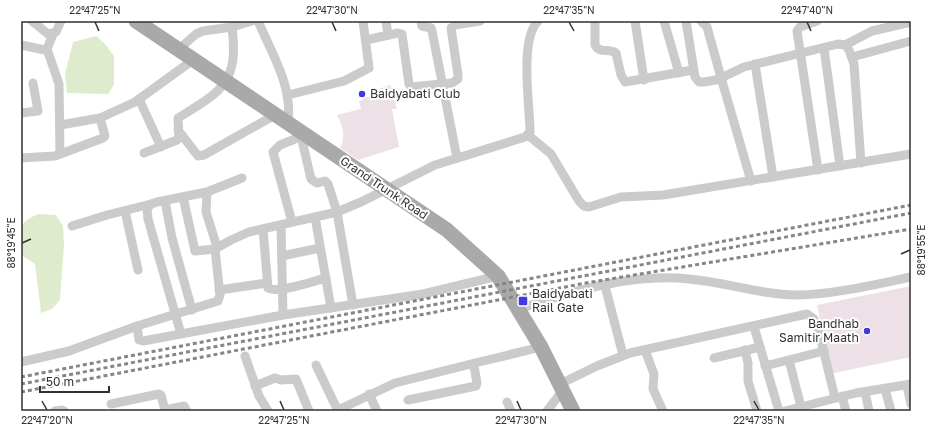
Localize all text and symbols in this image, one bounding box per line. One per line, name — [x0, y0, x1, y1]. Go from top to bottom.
text: 22°47'25"N — [69, 4, 121, 16]
text: 22°47'30"N — [306, 4, 358, 16]
text: 22°47'35"N — [543, 4, 595, 16]
text: 22°47'40"N — [781, 4, 833, 16]
place label: Baidyabati Club — [370, 86, 460, 101]
marker: Baidyabati Club — [357, 89, 367, 99]
street label: Grand Trunk Road — [338, 153, 431, 222]
text: 88°19'45"E — [5, 217, 17, 269]
text: 88°19'55"E — [915, 225, 927, 275]
place label: Baidyabati Rail Gate — [532, 286, 593, 315]
marker: Baidyabati Rail Gate — [517, 295, 529, 307]
place label: Bandhab Samitir Maath — [779, 316, 859, 345]
marker: Bandhab Samitir Maath — [862, 326, 872, 336]
scale bar — [40, 368, 109, 394]
text: 50 m — [46, 374, 74, 389]
text: 22°47'20"N — [21, 414, 73, 426]
text: 22°47'25"N — [258, 414, 310, 426]
text: 22°47'30"N — [495, 414, 547, 426]
text: 22°47'35"N — [733, 414, 785, 426]

